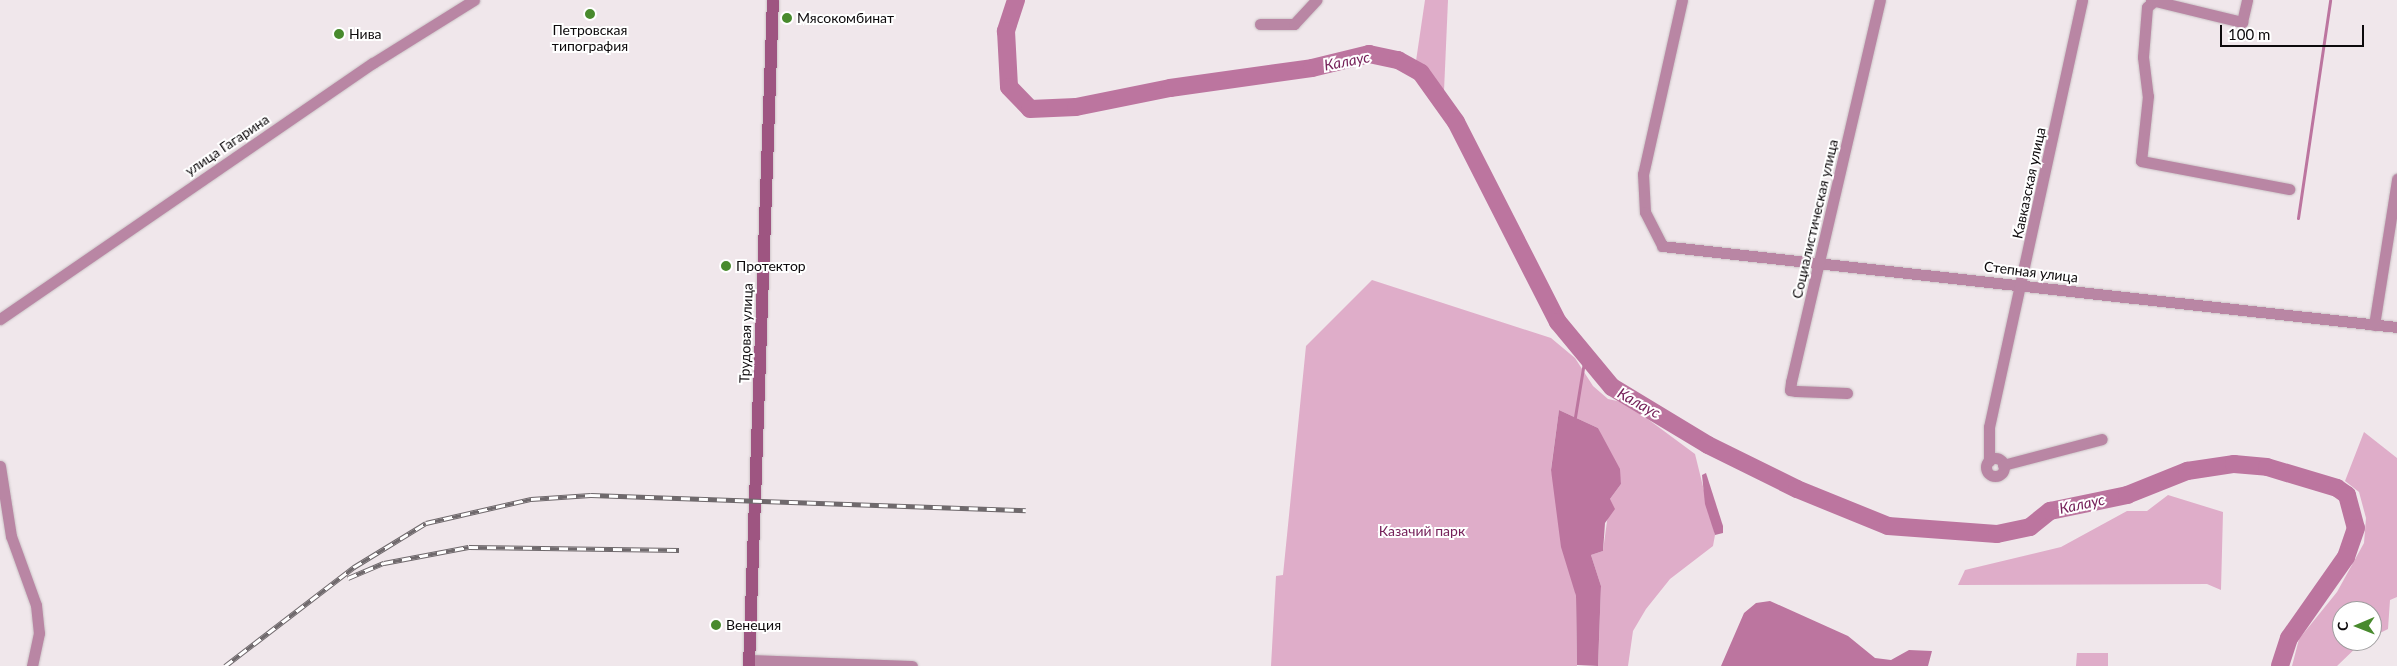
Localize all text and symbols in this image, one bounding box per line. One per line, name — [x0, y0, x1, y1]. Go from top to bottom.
marker: Петровская типография — [584, 8, 596, 20]
place label: Мясокомбинат — [797, 10, 894, 26]
marker: Мясокомбинат — [781, 12, 793, 24]
scale bar — [2222, 15, 2366, 47]
place label: Петровская типография — [552, 22, 628, 54]
text: 100 m — [2228, 25, 2270, 43]
place label: Нива — [349, 26, 382, 42]
marker: Нива — [333, 28, 345, 40]
water label: Калаус — [1323, 48, 1371, 74]
street label: улица Гагарина — [182, 111, 272, 179]
street label: Кавказская улица — [2009, 126, 2049, 240]
street label: Социалистическая улица — [1788, 138, 1842, 300]
place label: Протектор — [736, 258, 806, 274]
street label: Степная улица — [1983, 258, 2079, 286]
marker: Протектор — [720, 260, 732, 272]
street label: Трудовая улица — [736, 283, 756, 383]
water label: Калаус — [1614, 384, 1664, 422]
water label: Калаус — [2058, 490, 2106, 518]
park label: Казачий парк — [1379, 523, 1465, 539]
north arrow — [2332, 601, 2382, 651]
place label: Венеция — [726, 617, 781, 633]
marker: Венеция — [710, 619, 722, 631]
text: С — [2334, 621, 2351, 631]

